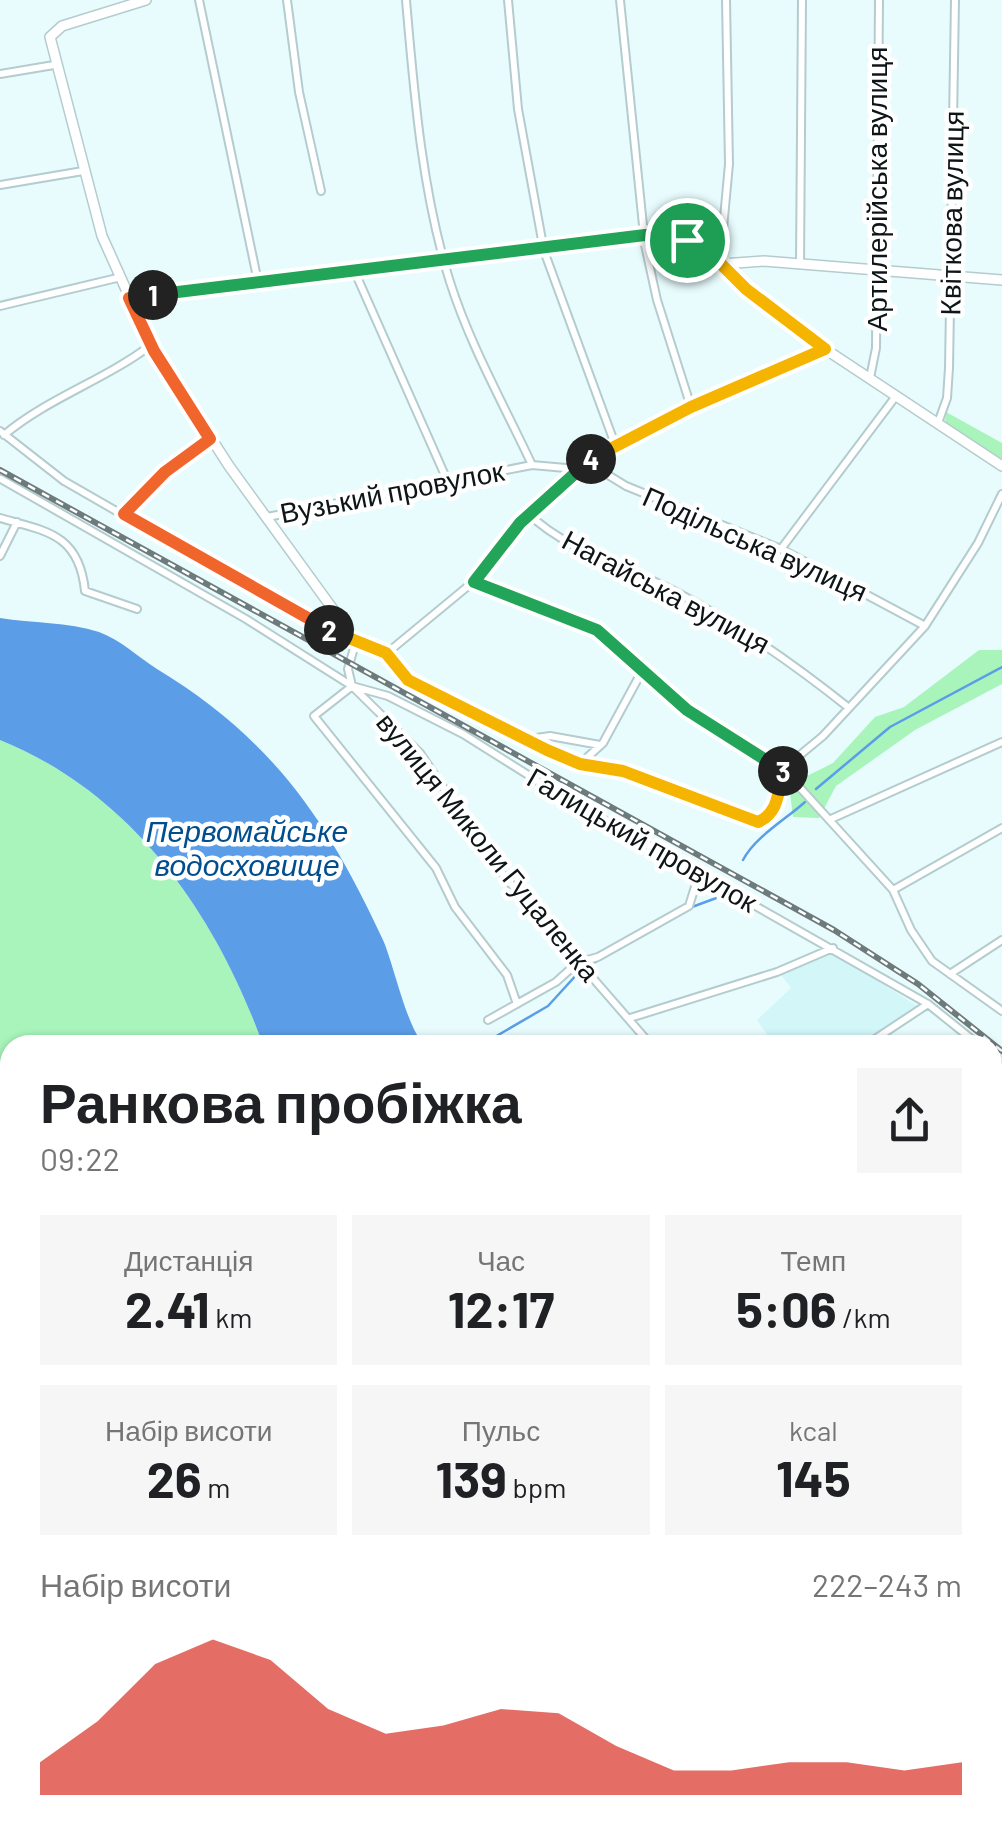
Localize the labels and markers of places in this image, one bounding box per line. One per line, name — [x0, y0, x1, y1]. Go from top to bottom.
pin — [645, 198, 730, 283]
pin: 1 — [128, 270, 178, 320]
pin: 4 — [566, 434, 616, 484]
pin: 2 — [304, 605, 354, 655]
pin: 3 — [758, 746, 808, 796]

